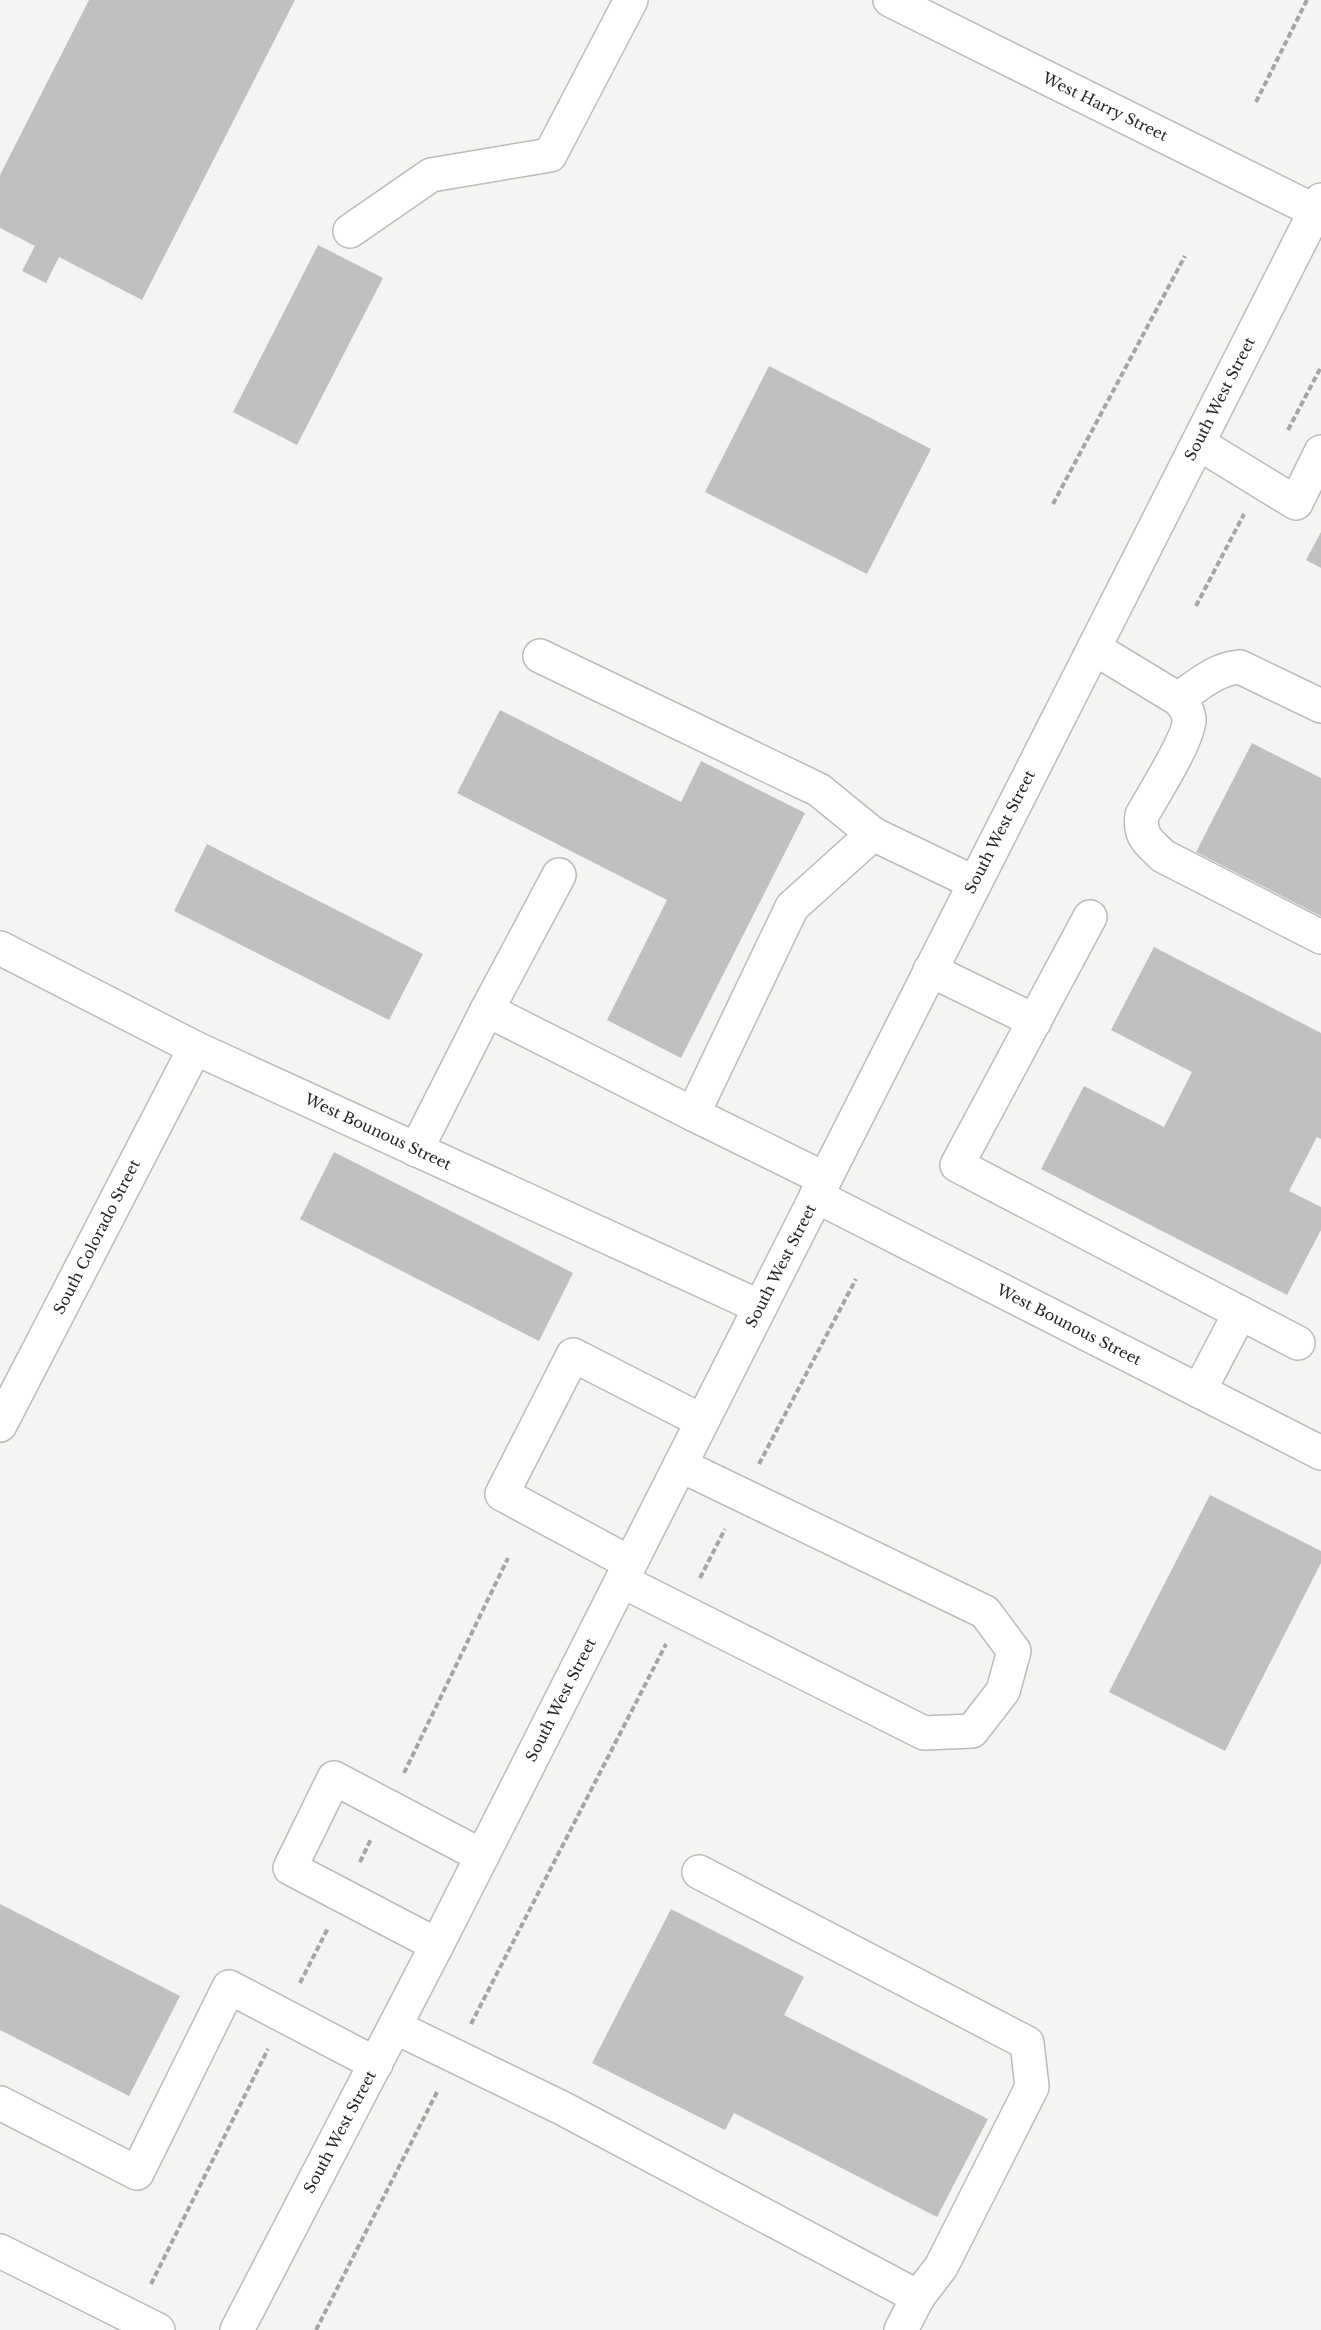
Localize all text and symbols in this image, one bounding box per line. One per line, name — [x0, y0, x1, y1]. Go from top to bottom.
street label: West Harry Street — [1039, 68, 1171, 145]
street label: South West Street — [1180, 333, 1259, 464]
street label: South West Street — [960, 766, 1039, 897]
street label: West Bounous Street — [301, 1089, 455, 1174]
street label: South Colorado Street — [49, 1156, 144, 1317]
street label: South West Street — [741, 1200, 820, 1331]
street label: West Bounous Street — [993, 1279, 1145, 1369]
street label: South West Street — [521, 1634, 600, 1765]
street label: South West Street — [299, 2067, 380, 2196]

